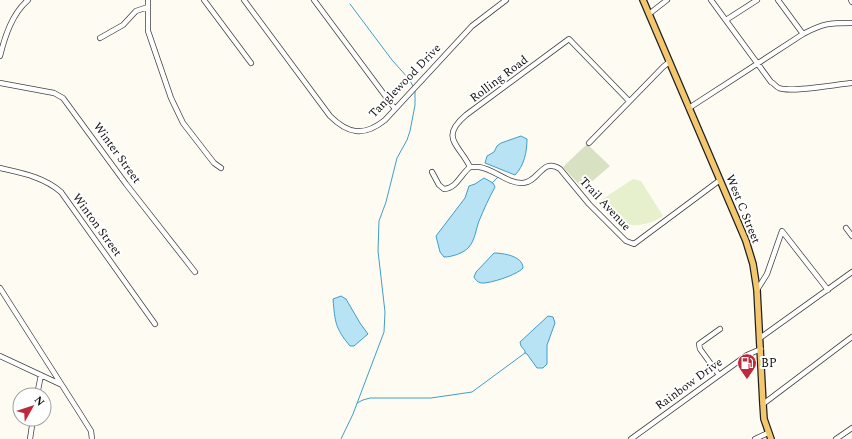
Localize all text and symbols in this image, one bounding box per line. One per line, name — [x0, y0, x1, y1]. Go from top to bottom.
street label: Tanglewood Drive — [364, 39, 446, 123]
street label: Rolling Road — [466, 51, 532, 107]
street label: Winter Street — [88, 118, 146, 188]
street label: West C Street — [721, 172, 765, 246]
street label: Trail Avenue — [575, 173, 635, 236]
street label: Winton Street — [67, 189, 127, 261]
fuel station icon: BP — [736, 352, 758, 380]
street label: Rainbow Drive — [651, 353, 727, 415]
place label: BP — [761, 354, 777, 373]
north arrow — [12, 387, 52, 427]
text: N — [30, 392, 49, 410]

